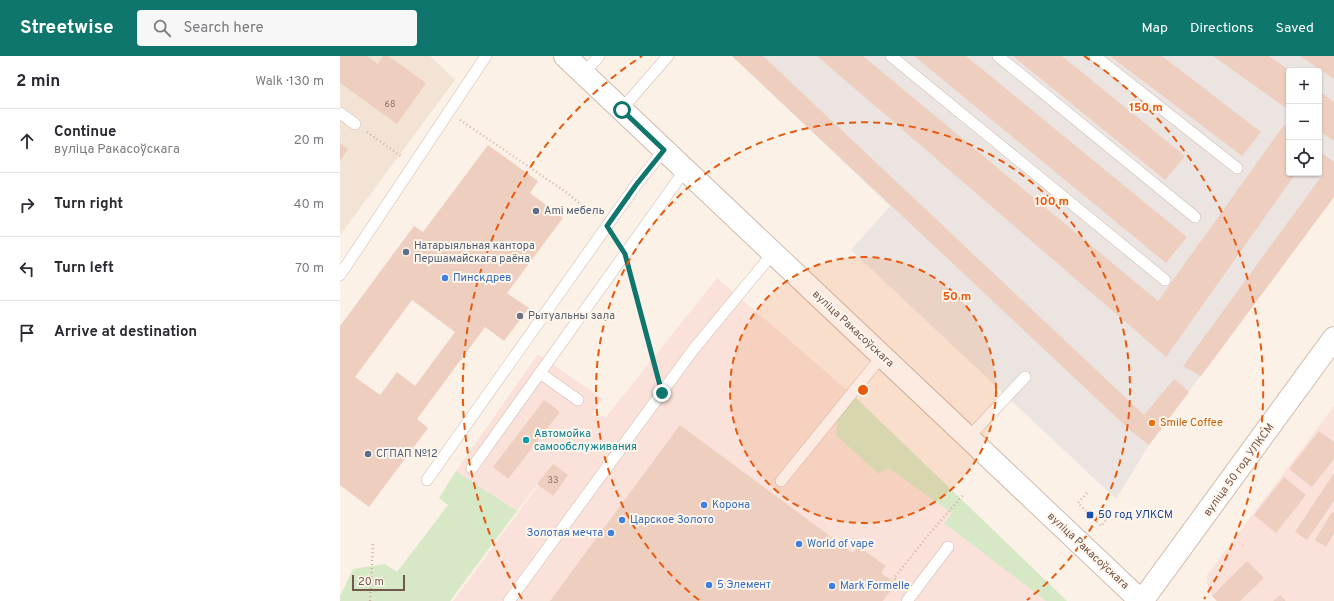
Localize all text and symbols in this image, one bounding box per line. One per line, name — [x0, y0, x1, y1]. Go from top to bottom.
search box — [137, 10, 417, 46]
text: Streetwise — [20, 16, 113, 40]
icon: search — [151, 17, 173, 39]
text: Search here — [183, 19, 264, 38]
text: Map — [1142, 20, 1168, 37]
text: Directions — [1190, 20, 1254, 37]
text: Saved — [1276, 20, 1314, 37]
map controls — [1286, 68, 1322, 176]
button: + — [1286, 68, 1322, 104]
text: 2 min — [16, 71, 60, 93]
text: Walk · 130 m — [255, 74, 324, 90]
house number: 68 — [385, 99, 395, 110]
text: 150 m — [1129, 100, 1163, 116]
route start — [613, 101, 631, 119]
button: − — [1286, 104, 1322, 140]
text: Continue — [54, 123, 116, 142]
icon: ahead — [16, 130, 38, 152]
text: 20 m — [294, 133, 324, 149]
button: locate — [1286, 140, 1322, 176]
text: вуліца Ракасоўскага — [54, 142, 180, 158]
icon: right — [16, 194, 38, 216]
text: 100 m — [1035, 194, 1069, 210]
text: Turn right — [54, 195, 123, 214]
text: 40 m — [294, 197, 324, 213]
place label: Ami мебель — [544, 204, 605, 218]
marker: Ami мебель — [531, 206, 541, 216]
place label: Натарыяльная кантора Першамайскага раёна — [414, 239, 535, 266]
marker: Натарыяльная кантора Першамайскага раёна — [401, 247, 411, 257]
icon: left — [16, 258, 38, 280]
text: Turn left — [54, 259, 114, 278]
text: 70 m — [295, 261, 324, 277]
place label: Пинскдрев — [453, 271, 511, 285]
marker: Пинскдрев — [440, 273, 450, 283]
street label: вуліца Ракасоўскага — [809, 288, 897, 371]
text: 50 m — [943, 289, 971, 305]
place label: Рытуальны зала — [528, 309, 615, 323]
marker: Рытуальны зала — [515, 311, 525, 321]
icon: arrive — [16, 322, 38, 344]
text: Arrive at destination — [54, 323, 197, 342]
centre of rings — [856, 383, 870, 397]
route end — [653, 384, 671, 402]
place label: Smile Coffee — [1160, 416, 1223, 430]
marker: Smile Coffee — [1147, 418, 1157, 428]
street label: вуліца 50 год УЛКСМ — [1201, 421, 1277, 519]
place label: Автомойка самообслуживания — [534, 427, 637, 454]
marker: Автомойка самообслуживания — [521, 435, 531, 445]
place label: СГПАП №12 — [376, 447, 438, 461]
marker: СГПАП №12 — [363, 449, 373, 459]
house number: 33 — [548, 475, 558, 486]
place label: Корона — [712, 498, 750, 512]
marker: Корона — [699, 500, 709, 510]
place label: 50 год УЛКСМ — [1098, 508, 1173, 522]
street label: вуліца Ракасоўскага — [1044, 510, 1132, 593]
marker: 50 год УЛКСМ — [1085, 510, 1095, 520]
place label: Царское Золото — [630, 513, 714, 527]
marker: Царское Золото — [617, 515, 627, 525]
place label: Золотая мечта — [527, 526, 603, 540]
marker: Золотая мечта — [606, 528, 616, 538]
place label: World of vape — [807, 537, 874, 551]
marker: World of vape — [794, 539, 804, 549]
scale bar — [352, 573, 405, 592]
text: 20 m — [358, 575, 384, 589]
place label: 5 Элемент — [717, 578, 771, 592]
place label: Mark Formelle — [840, 579, 910, 593]
marker: 5 Элемент — [704, 580, 714, 590]
marker: Mark Formelle — [827, 581, 837, 591]

